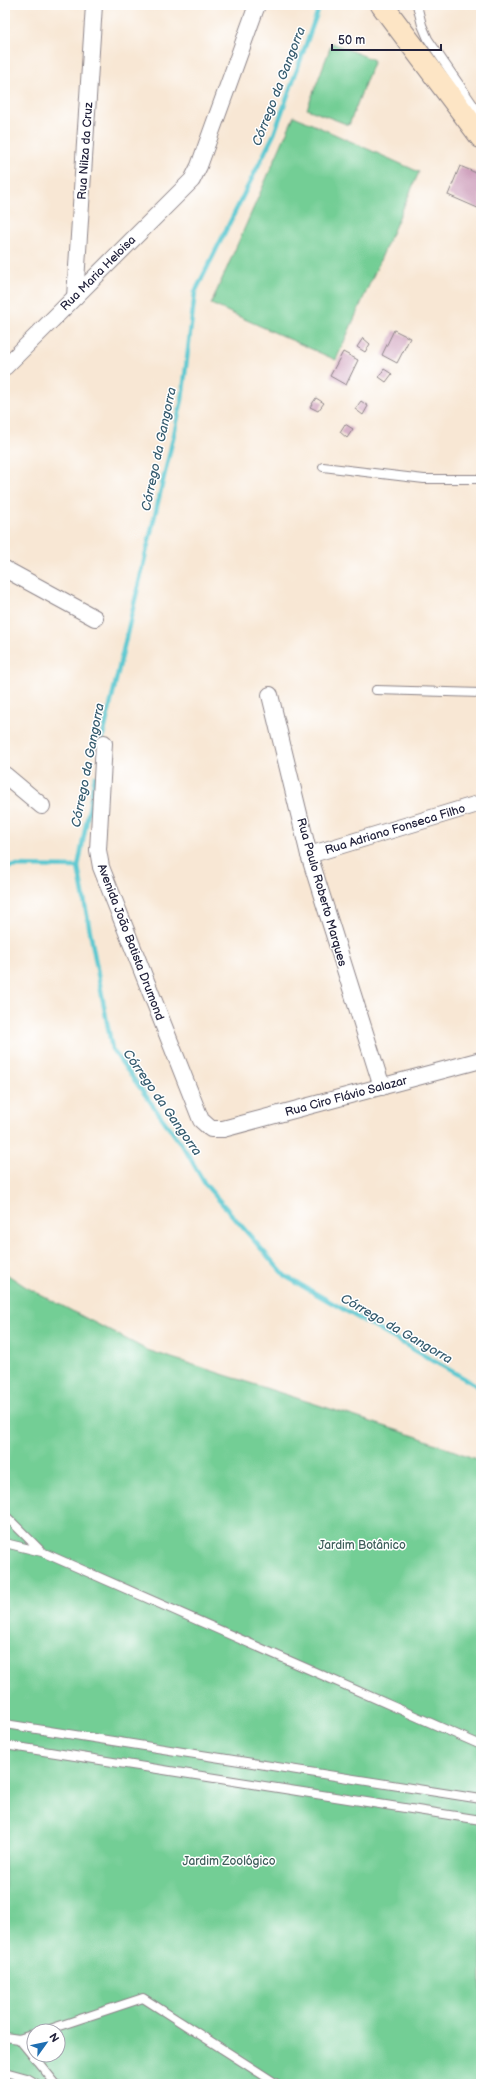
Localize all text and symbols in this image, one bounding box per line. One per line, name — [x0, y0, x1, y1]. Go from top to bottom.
water label: Córrego da Gangorra — [249, 25, 309, 148]
scale bar — [332, 26, 441, 52]
text: 50 m — [338, 33, 365, 48]
street label: Rua Nilza da Cruz — [75, 102, 96, 200]
street label: Rua Maria Heloisa — [58, 232, 139, 314]
water label: Córrego da Gangorra — [138, 386, 180, 513]
water label: Córrego da Gangorra — [68, 702, 108, 829]
street label: Rua Adriano Fonseca Filho — [323, 801, 467, 858]
street label: Rua Paulo Roberto Marques — [293, 816, 350, 968]
street label: Avenida João Batista Drumond — [94, 862, 167, 1023]
water label: Córrego da Gangorra — [119, 1046, 205, 1159]
street label: Rua Ciro Flávio Salazar — [283, 1073, 409, 1120]
water label: Córrego da Gangorra — [338, 1290, 455, 1367]
park label: Jardim Botânico — [318, 1538, 406, 1553]
park label: Jardim Zoológico — [182, 1854, 276, 1869]
north arrow — [26, 2023, 66, 2063]
text: N — [46, 2031, 62, 2045]

